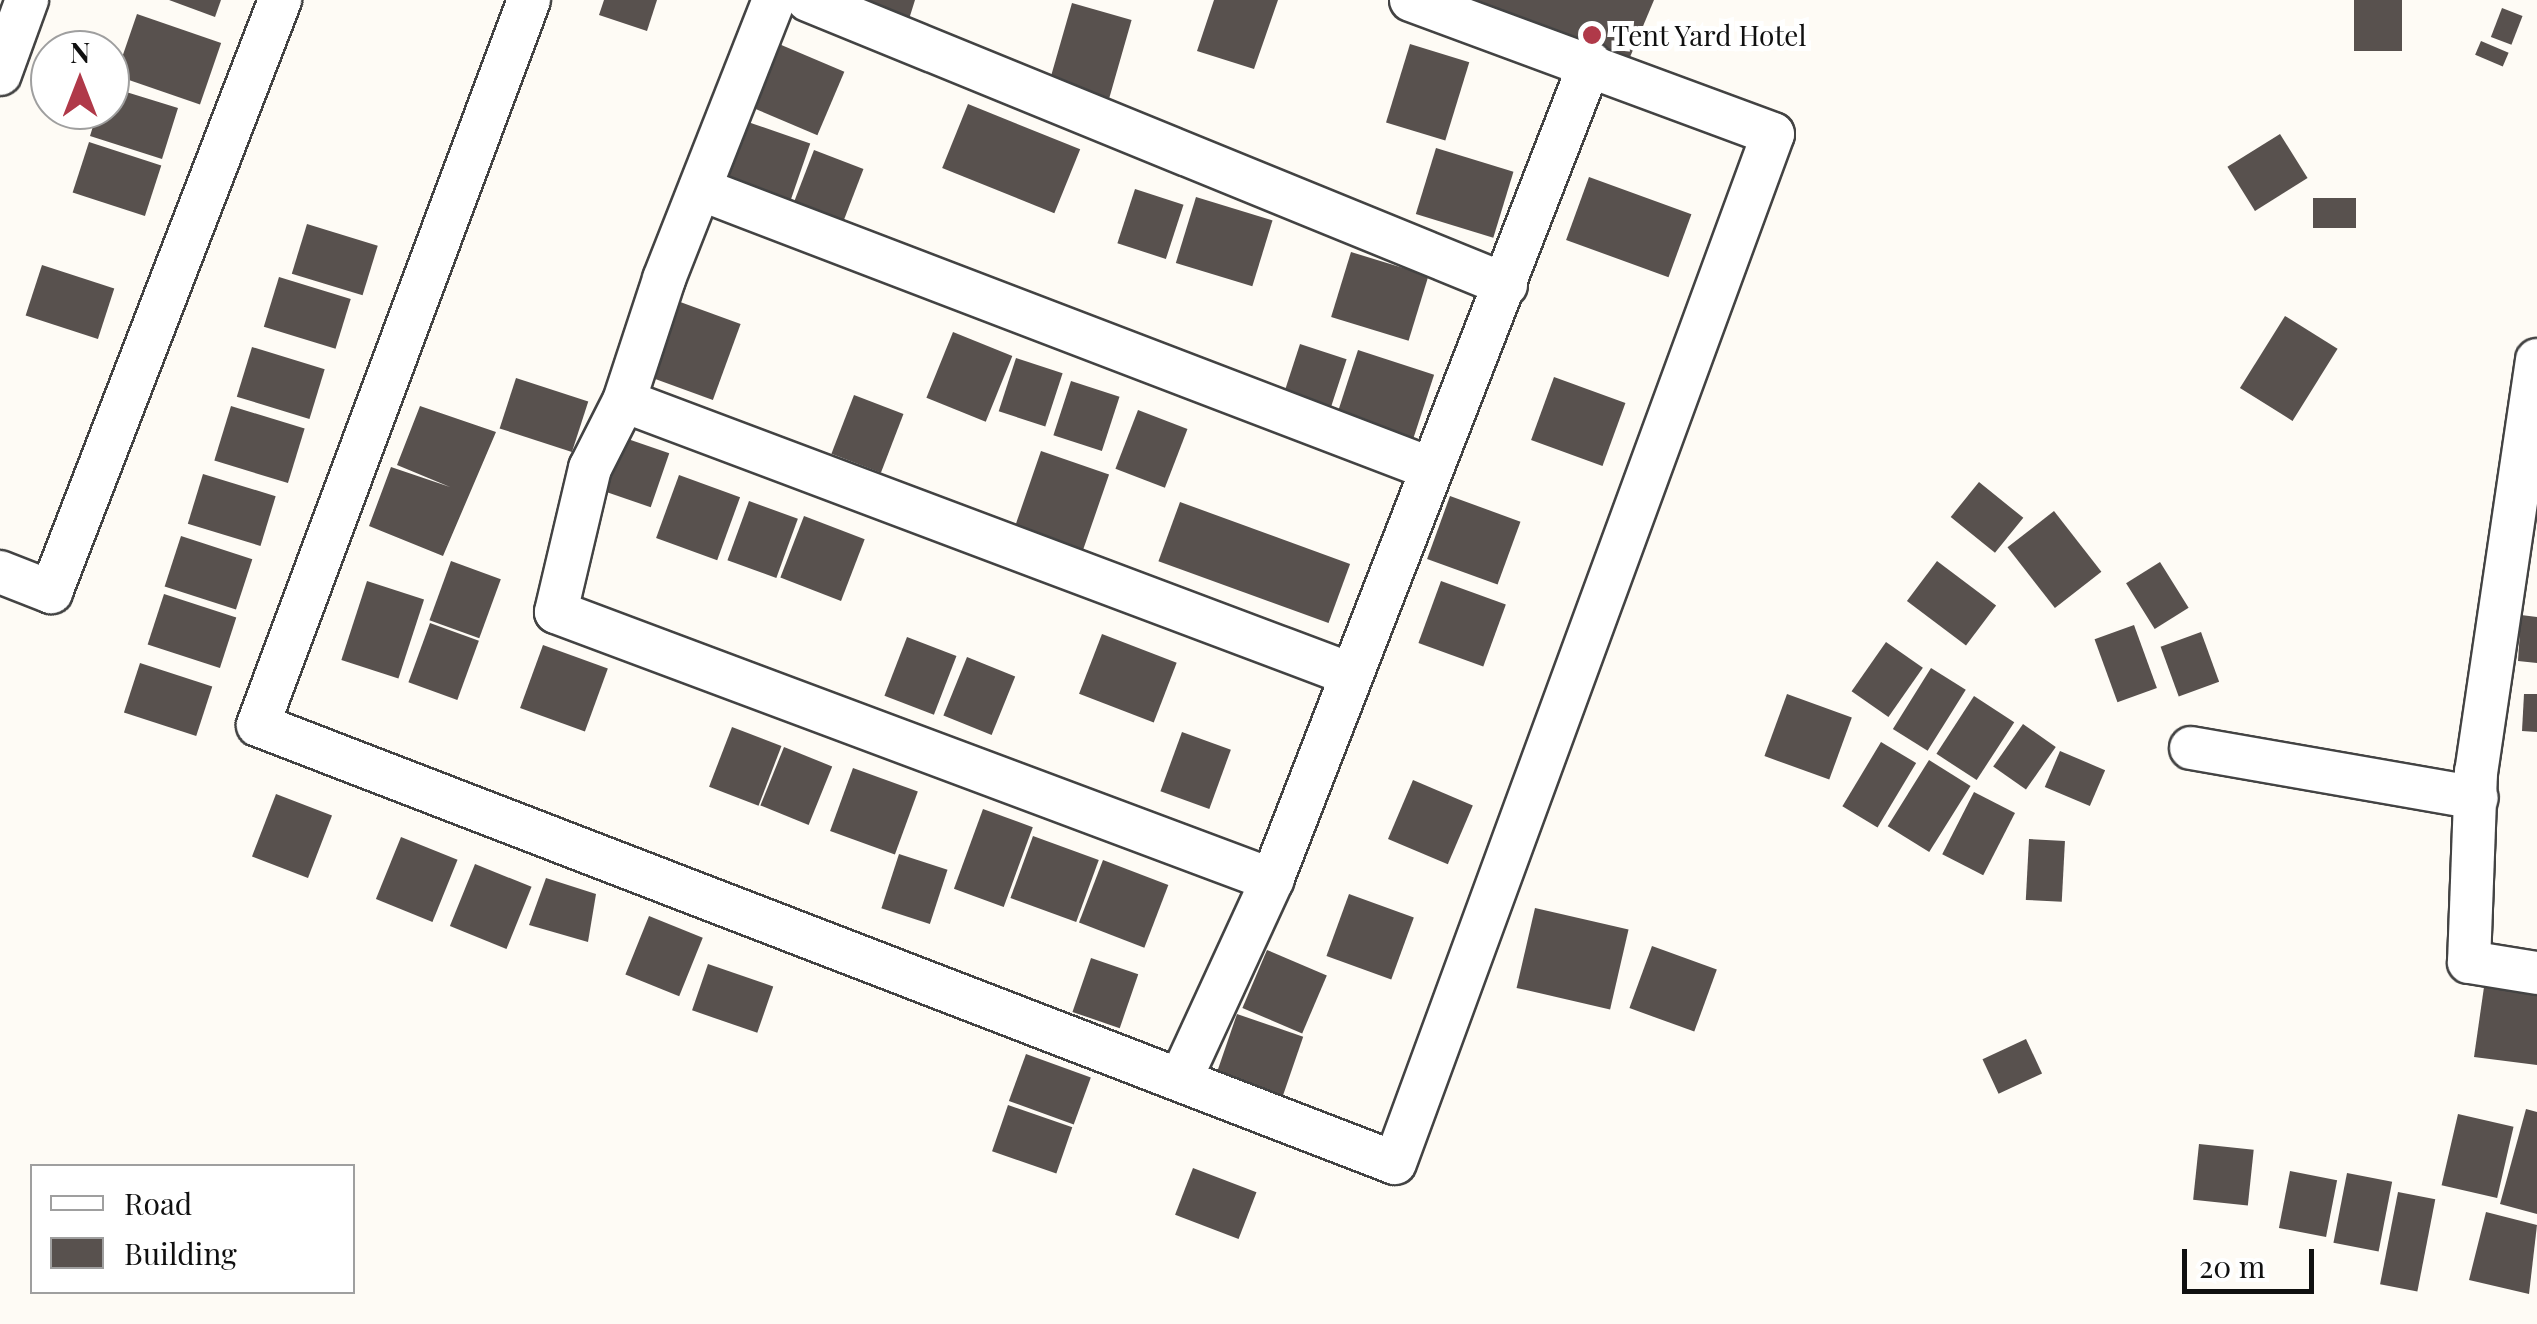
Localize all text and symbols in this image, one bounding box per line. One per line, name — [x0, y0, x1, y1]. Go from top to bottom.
place label: Tent Yard Hotel — [1612, 18, 1808, 52]
marker: Tent Yard Hotel — [1581, 24, 1603, 46]
north arrow — [30, 30, 130, 130]
text: N — [70, 33, 90, 70]
legend — [30, 1164, 355, 1294]
text: Road — [124, 1183, 192, 1223]
scale bar — [2187, 1229, 2320, 1291]
text: Building — [124, 1233, 237, 1273]
text: 20 m — [2199, 1246, 2265, 1286]

